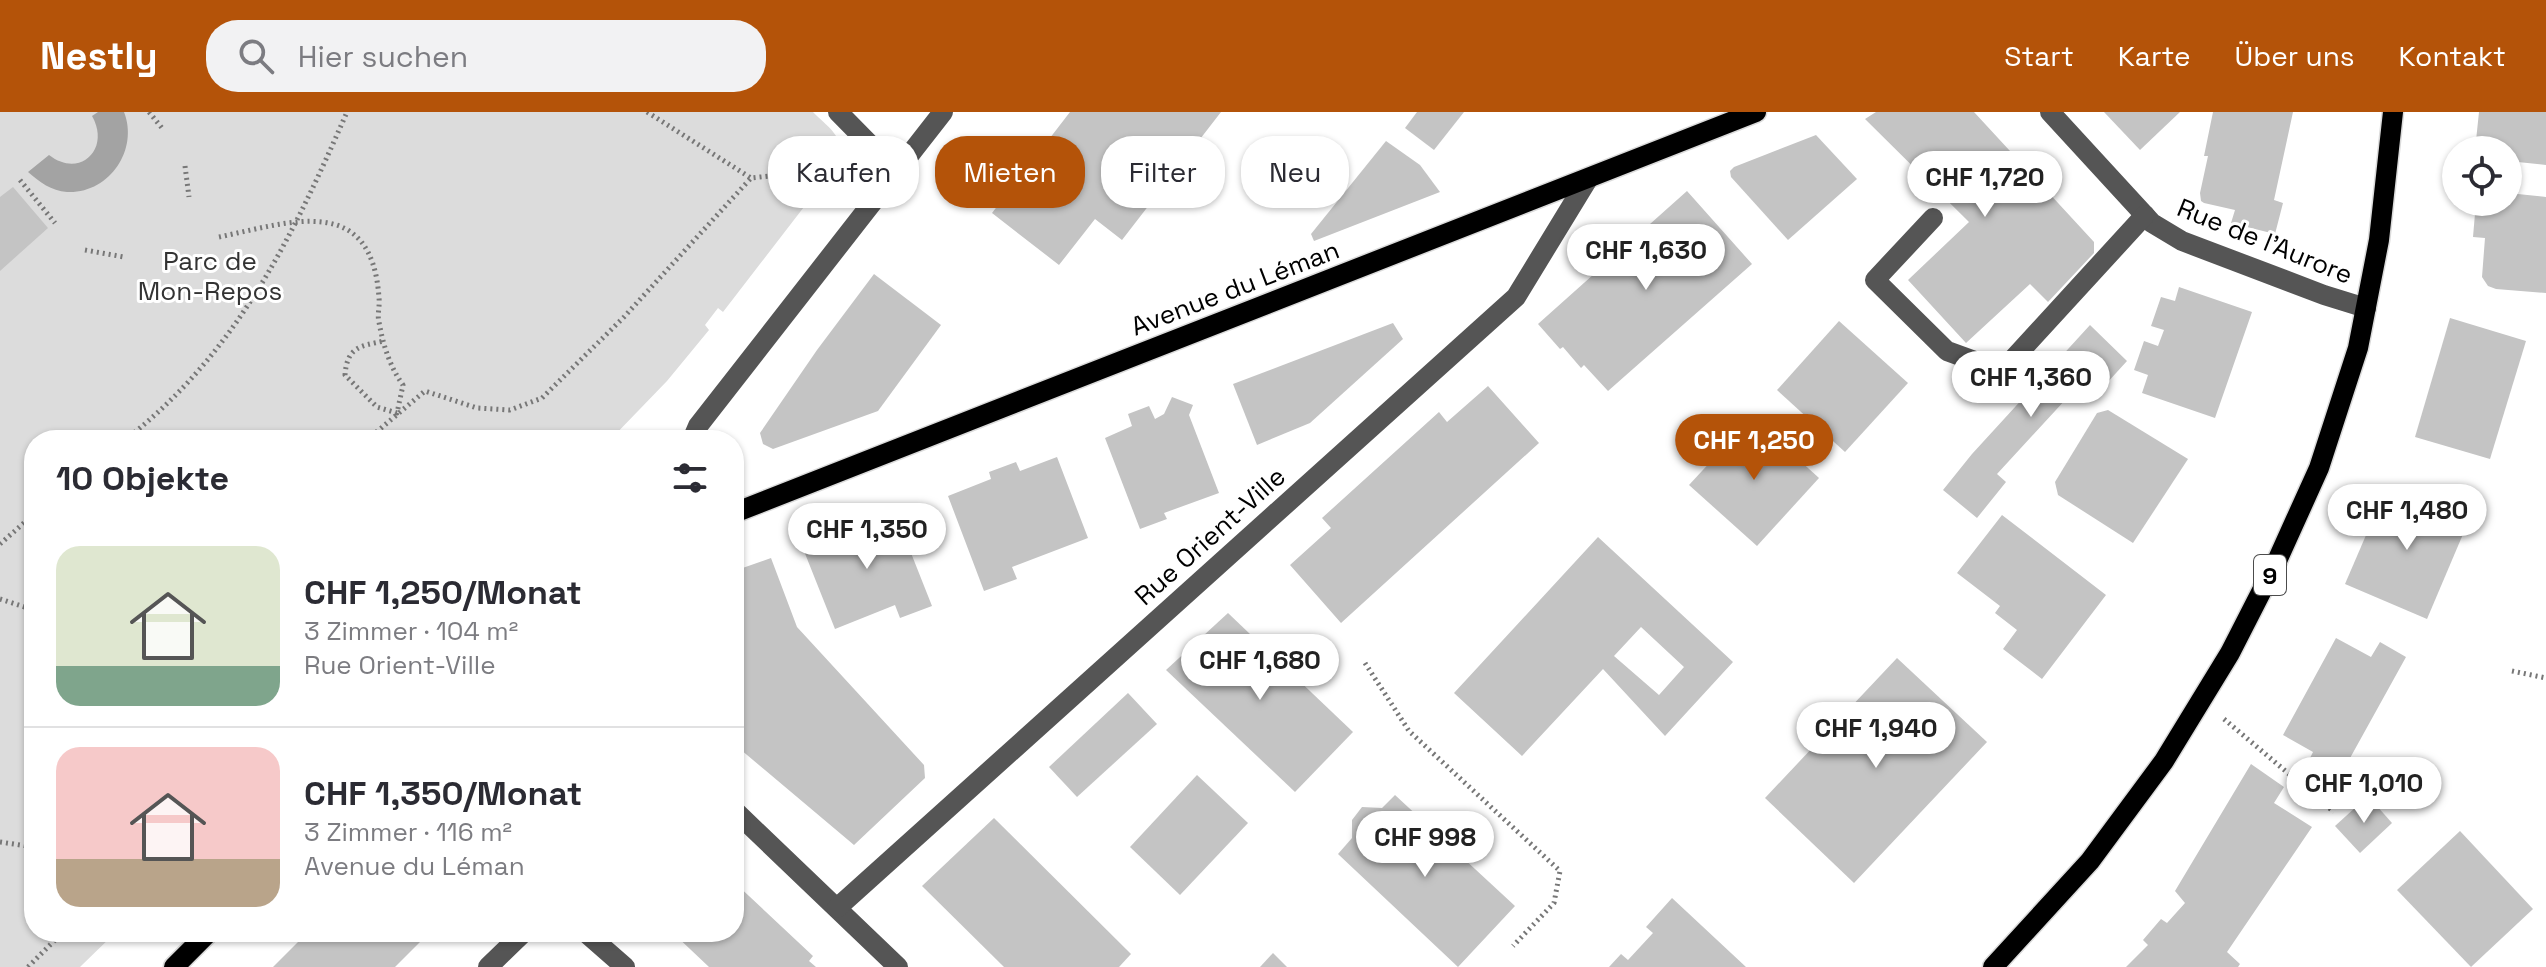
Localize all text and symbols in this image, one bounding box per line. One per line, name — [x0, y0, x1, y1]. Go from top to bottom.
search box — [206, 20, 766, 92]
text: Nestly — [40, 32, 158, 80]
icon: search — [234, 34, 278, 78]
text: Hier suchen — [298, 37, 468, 76]
text: Start — [2004, 38, 2074, 74]
text: Karte — [2118, 38, 2190, 74]
text: Über uns — [2234, 38, 2355, 74]
text: Kontakt — [2399, 38, 2506, 74]
chip: Kaufen — [768, 136, 919, 208]
chip: Mieten — [935, 136, 1085, 208]
chip: Filter — [1101, 136, 1225, 208]
chip: Neu — [1241, 136, 1349, 208]
map controls — [2442, 136, 2522, 216]
button: locate — [2442, 136, 2522, 216]
pin: CHF 1,720 — [1893, 151, 2077, 219]
text: CHF 1,720 — [1925, 160, 2045, 194]
street label: Rue de l'Aurore — [2172, 190, 2358, 292]
pin: CHF 1,630 — [1554, 224, 1738, 292]
street label: Avenue du Léman — [1126, 233, 1344, 343]
text: CHF 1,630 — [1585, 233, 1707, 267]
park label: Parc de Mon-Repos — [138, 244, 282, 308]
pin: CHF 1,360 — [1939, 351, 2123, 419]
text: CHF 1,360 — [1970, 360, 2092, 394]
pin: CHF 1,250 — [1662, 414, 1846, 482]
text: CHF 1,250 — [1693, 423, 1815, 457]
icon: filters — [668, 456, 712, 500]
text: 10 Objekte — [56, 457, 229, 500]
street label: Rue Orient-Ville — [1127, 459, 1293, 613]
pin: CHF 1,480 — [2315, 484, 2499, 552]
text: CHF 1,480 — [2346, 493, 2468, 527]
pin: CHF 1,350 — [775, 503, 959, 571]
text: CHF 1,350 — [806, 512, 928, 546]
road number: 9 — [2254, 555, 2286, 595]
text: CHF 1,250/Monat — [304, 571, 582, 614]
icon: home — [120, 578, 216, 674]
text: 3 Zimmer · 104 m² — [304, 614, 518, 648]
pin: CHF 1,680 — [1168, 634, 1352, 702]
text: CHF 1,680 — [1199, 643, 1321, 677]
text: Rue Orient-Ville — [304, 648, 496, 682]
pin: CHF 1,940 — [1784, 702, 1968, 770]
text: CHF 1,940 — [1814, 711, 1938, 745]
pin: CHF 1,010 — [2272, 757, 2456, 825]
text: CHF 1,010 — [2305, 766, 2423, 800]
text: CHF 1,350/Monat — [304, 772, 582, 815]
icon: home — [120, 779, 216, 875]
pin: CHF 998 — [1351, 811, 1499, 879]
text: 3 Zimmer · 116 m² — [304, 815, 512, 849]
text: CHF 998 — [1374, 820, 1476, 854]
text: Avenue du Léman — [304, 849, 525, 883]

